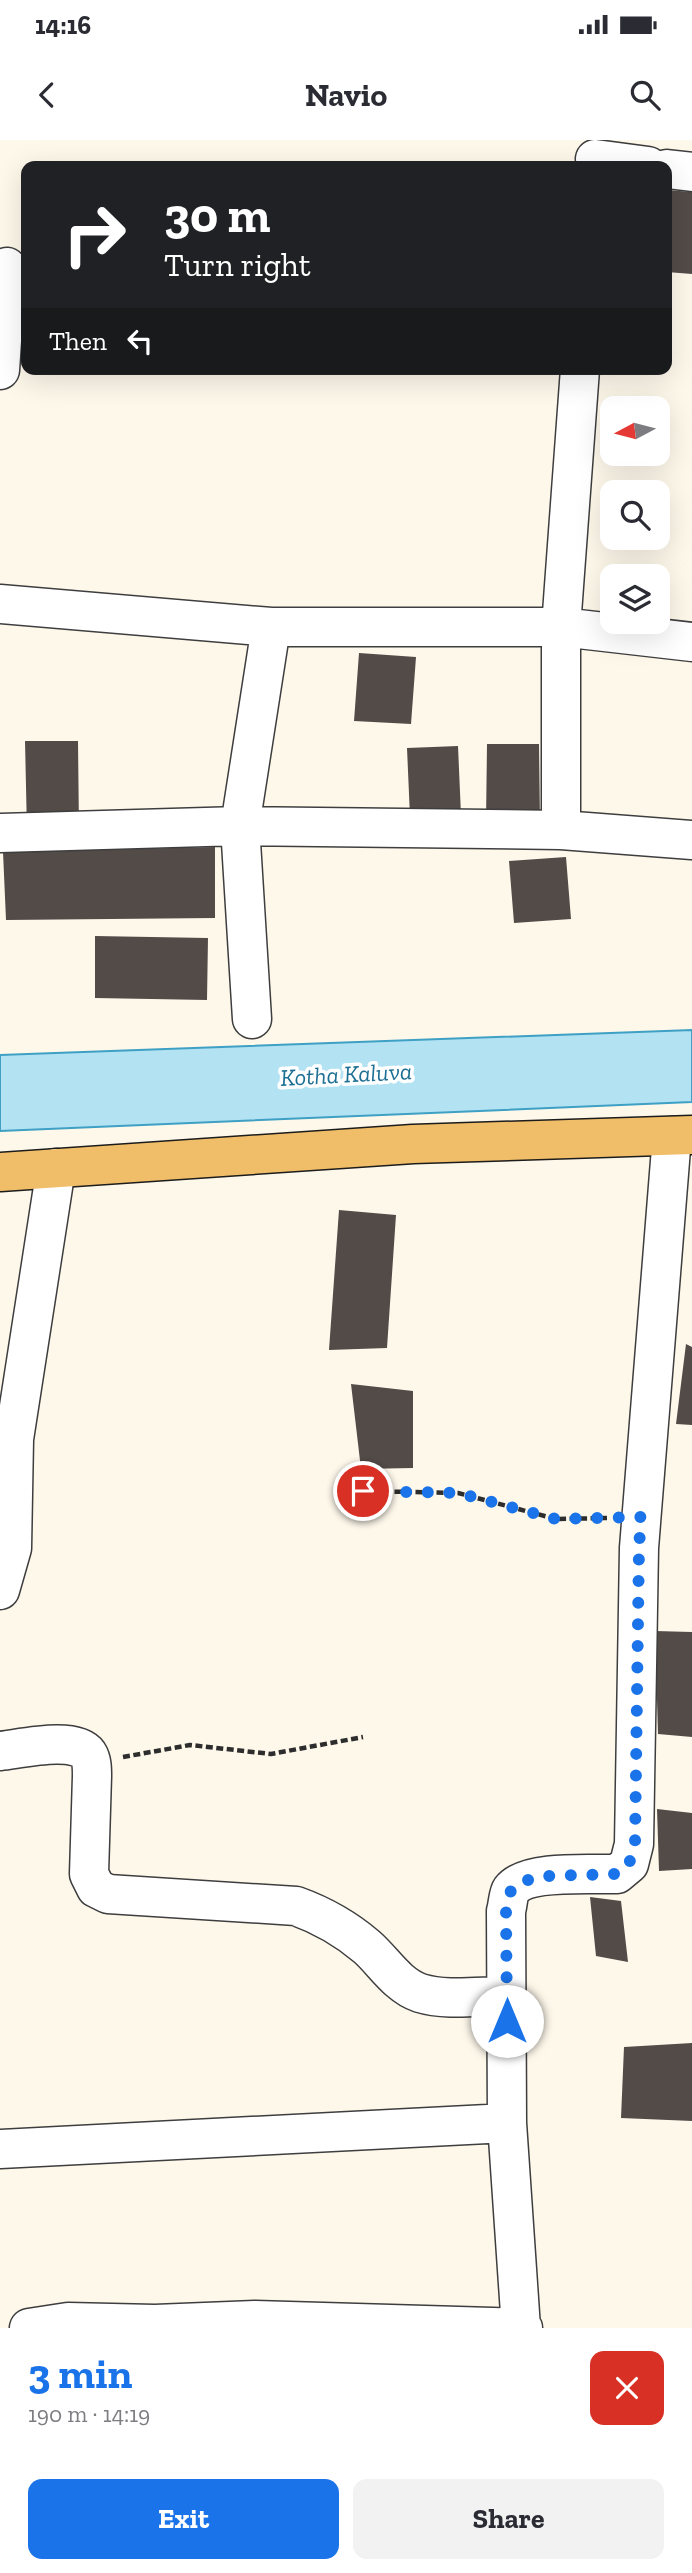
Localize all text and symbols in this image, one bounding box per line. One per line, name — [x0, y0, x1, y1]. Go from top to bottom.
text: 14:16 — [35, 9, 91, 41]
icon: back — [28, 76, 66, 114]
text: Navio — [305, 76, 387, 114]
icon: search — [626, 76, 664, 114]
text: 30 m — [164, 186, 270, 245]
icon: right — [49, 189, 140, 280]
text: Turn right — [164, 246, 311, 284]
icon: left — [121, 322, 159, 360]
text: Then — [49, 325, 107, 357]
north arrow — [600, 396, 670, 466]
map controls — [600, 396, 670, 634]
button: search — [600, 480, 670, 550]
button: layers — [600, 564, 670, 634]
water label: Kotha Kaluva — [279, 1056, 413, 1092]
pin — [333, 1461, 393, 1521]
icon: arrive — [344, 1472, 382, 1510]
position arrow — [470, 1984, 544, 2058]
text: 3 min — [28, 2348, 133, 2399]
button: close — [590, 2351, 664, 2425]
text: 190 m · 14:19 — [28, 2400, 150, 2428]
button: Exit — [28, 2479, 339, 2559]
button: Share — [353, 2479, 664, 2559]

